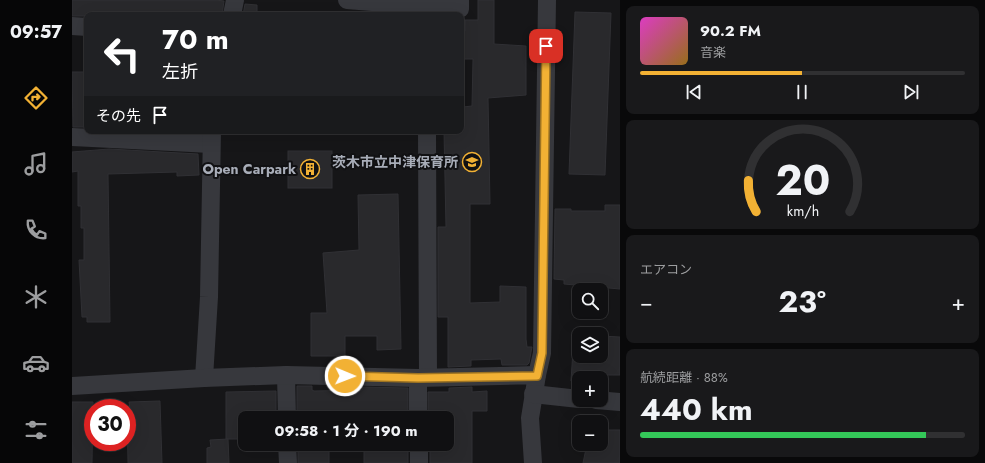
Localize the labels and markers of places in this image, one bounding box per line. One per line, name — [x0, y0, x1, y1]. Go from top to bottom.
pin — [529, 29, 563, 63]
school or university icon: 茨木市立中津保育所 — [461, 151, 483, 173]
place label: 茨木市立中津保育所 — [332, 152, 458, 172]
building icon: Open Carpark — [299, 158, 321, 180]
place label: Open Carpark — [202, 159, 296, 179]

